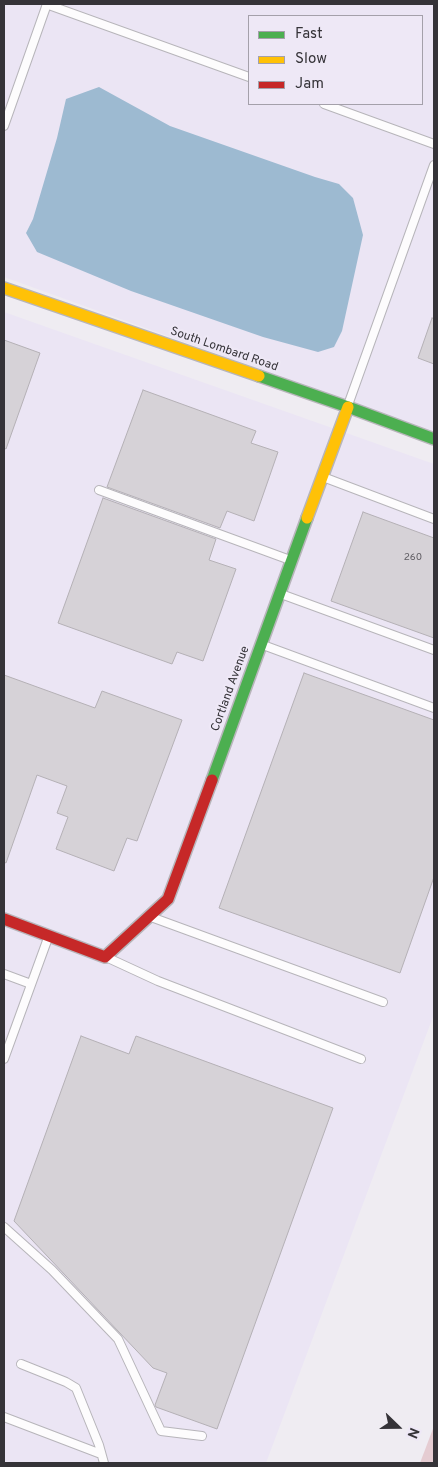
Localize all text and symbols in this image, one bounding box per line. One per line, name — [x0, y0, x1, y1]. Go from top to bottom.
legend — [248, 15, 423, 105]
text: Fast — [295, 25, 323, 44]
text: Slow — [295, 50, 327, 69]
text: Jam — [295, 75, 324, 94]
street label: South Lombard Road — [168, 325, 280, 375]
house number: 260 — [404, 552, 422, 564]
street label: Cortland Avenue — [209, 644, 253, 734]
north arrow — [373, 1402, 423, 1452]
text: N — [403, 1425, 422, 1441]

